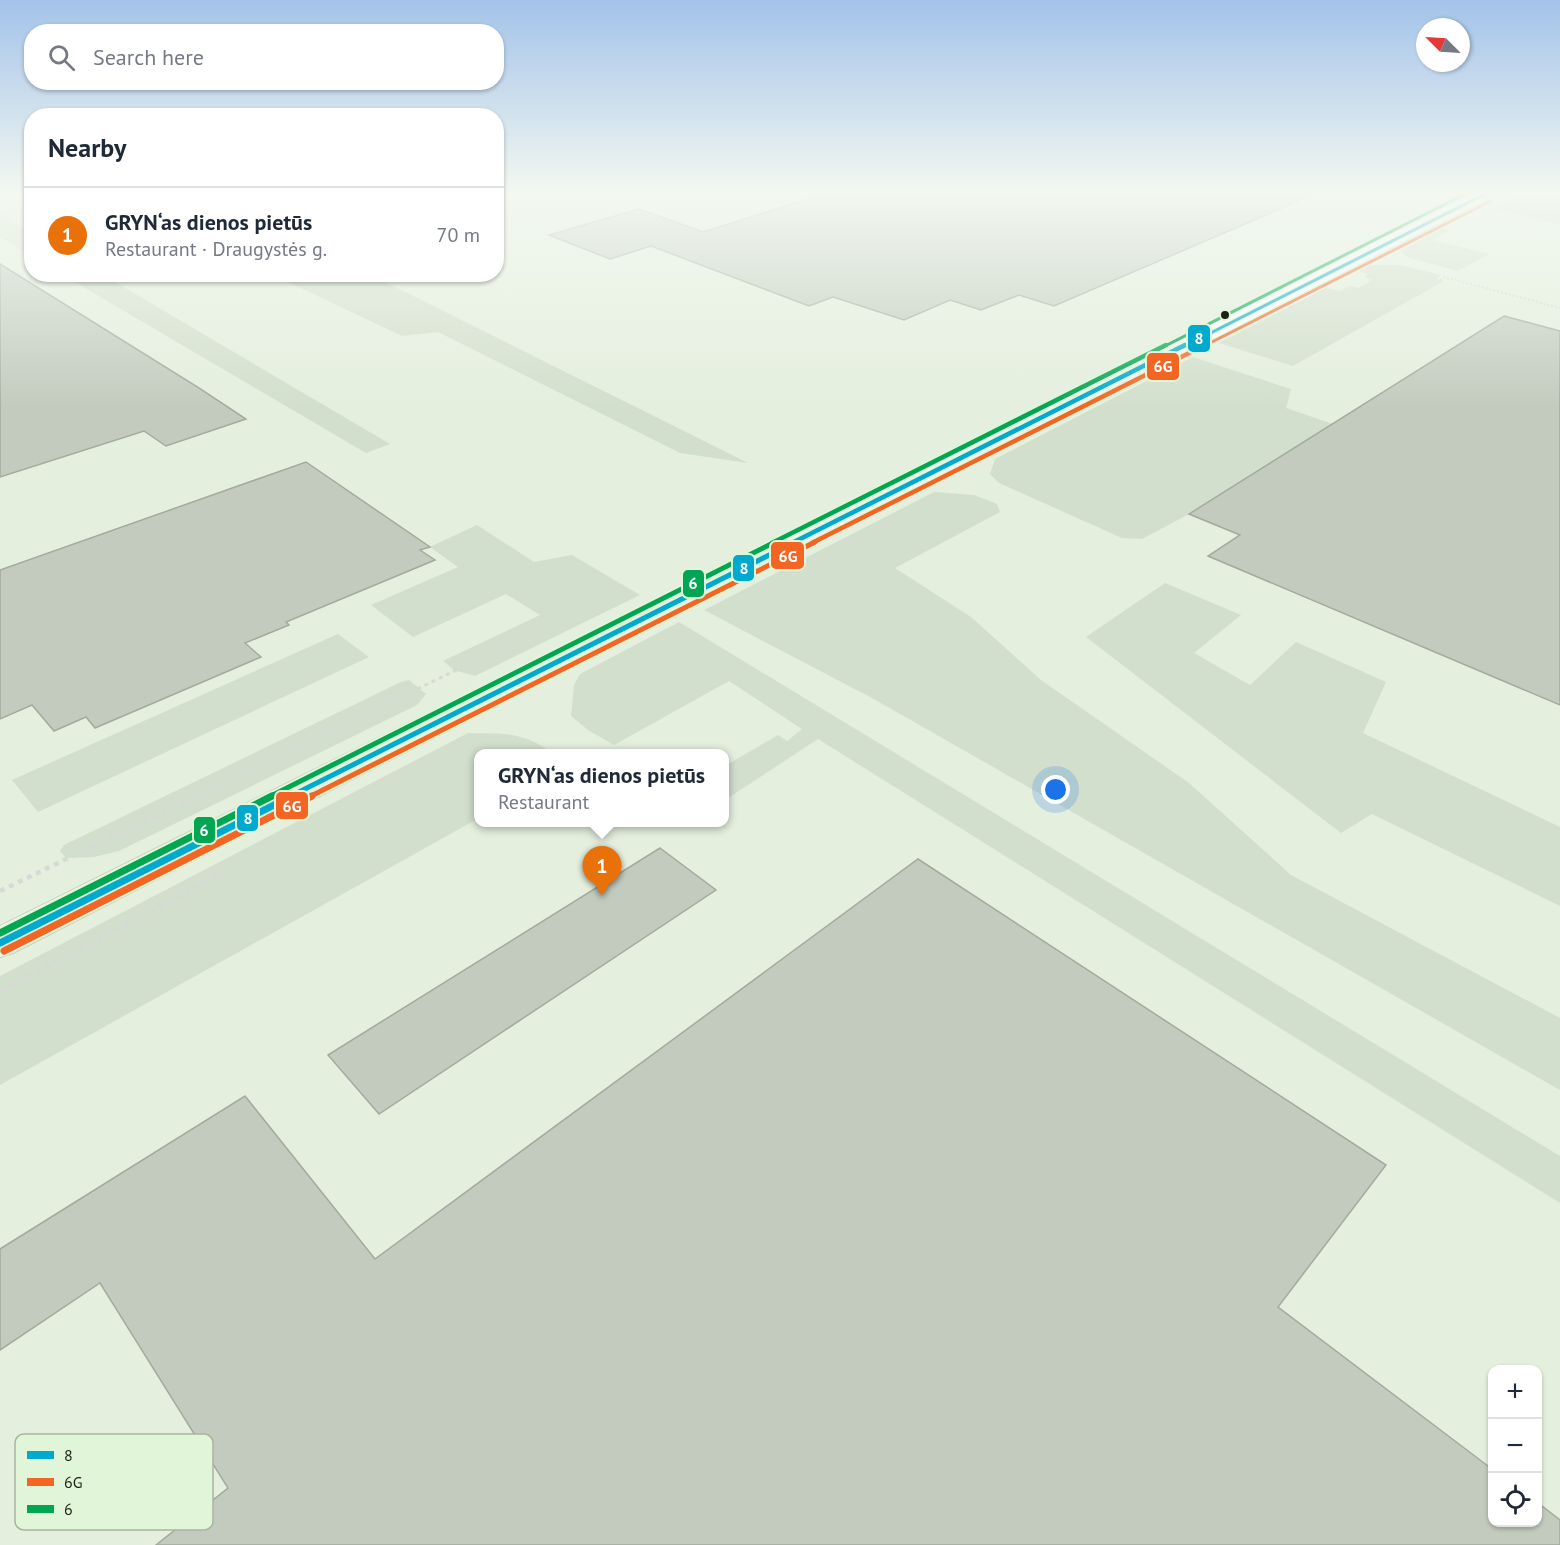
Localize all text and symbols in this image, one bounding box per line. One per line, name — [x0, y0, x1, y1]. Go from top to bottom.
north arrow — [1416, 18, 1470, 72]
search box — [24, 24, 504, 90]
icon: search — [45, 41, 78, 74]
text: Search here — [93, 43, 204, 71]
text: Nearby — [48, 131, 126, 164]
text: GRYN‘as dienos pietūs — [105, 208, 312, 236]
text: 1 — [62, 222, 73, 248]
text: 70 m — [437, 222, 480, 248]
text: Restaurant · Draugystės g. — [105, 236, 327, 262]
unlabelled marker — [1219, 309, 1231, 321]
line badge: 8 — [1187, 324, 1211, 353]
text: 8 — [1194, 328, 1204, 348]
line badge: 6G — [1146, 352, 1180, 381]
text: 6G — [1154, 356, 1173, 376]
line badge: 6G — [770, 541, 805, 570]
text: 6G — [779, 546, 798, 566]
line badge: 8 — [732, 554, 755, 582]
text: 8 — [739, 558, 749, 578]
line badge: 6 — [682, 569, 705, 598]
text: 6 — [688, 573, 698, 593]
popup — [474, 749, 729, 827]
text: GRYN‘as dienos pietūs — [498, 761, 705, 789]
your location — [1041, 775, 1070, 804]
text: Restaurant — [498, 789, 589, 815]
line badge: 6G — [275, 791, 309, 820]
text: 6G — [283, 796, 302, 816]
line badge: 8 — [236, 804, 259, 832]
text: 8 — [243, 808, 253, 828]
line badge: 6 — [193, 816, 216, 844]
text: 6 — [199, 820, 209, 840]
pin: 1 — [582, 846, 622, 896]
map controls — [1488, 1365, 1542, 1527]
button: + — [1488, 1365, 1542, 1419]
button: − — [1488, 1419, 1542, 1473]
legend — [15, 1434, 213, 1530]
text: 8 — [64, 1445, 73, 1465]
text: 6G — [64, 1472, 83, 1492]
button: locate — [1488, 1473, 1542, 1527]
text: 6 — [64, 1499, 73, 1519]

